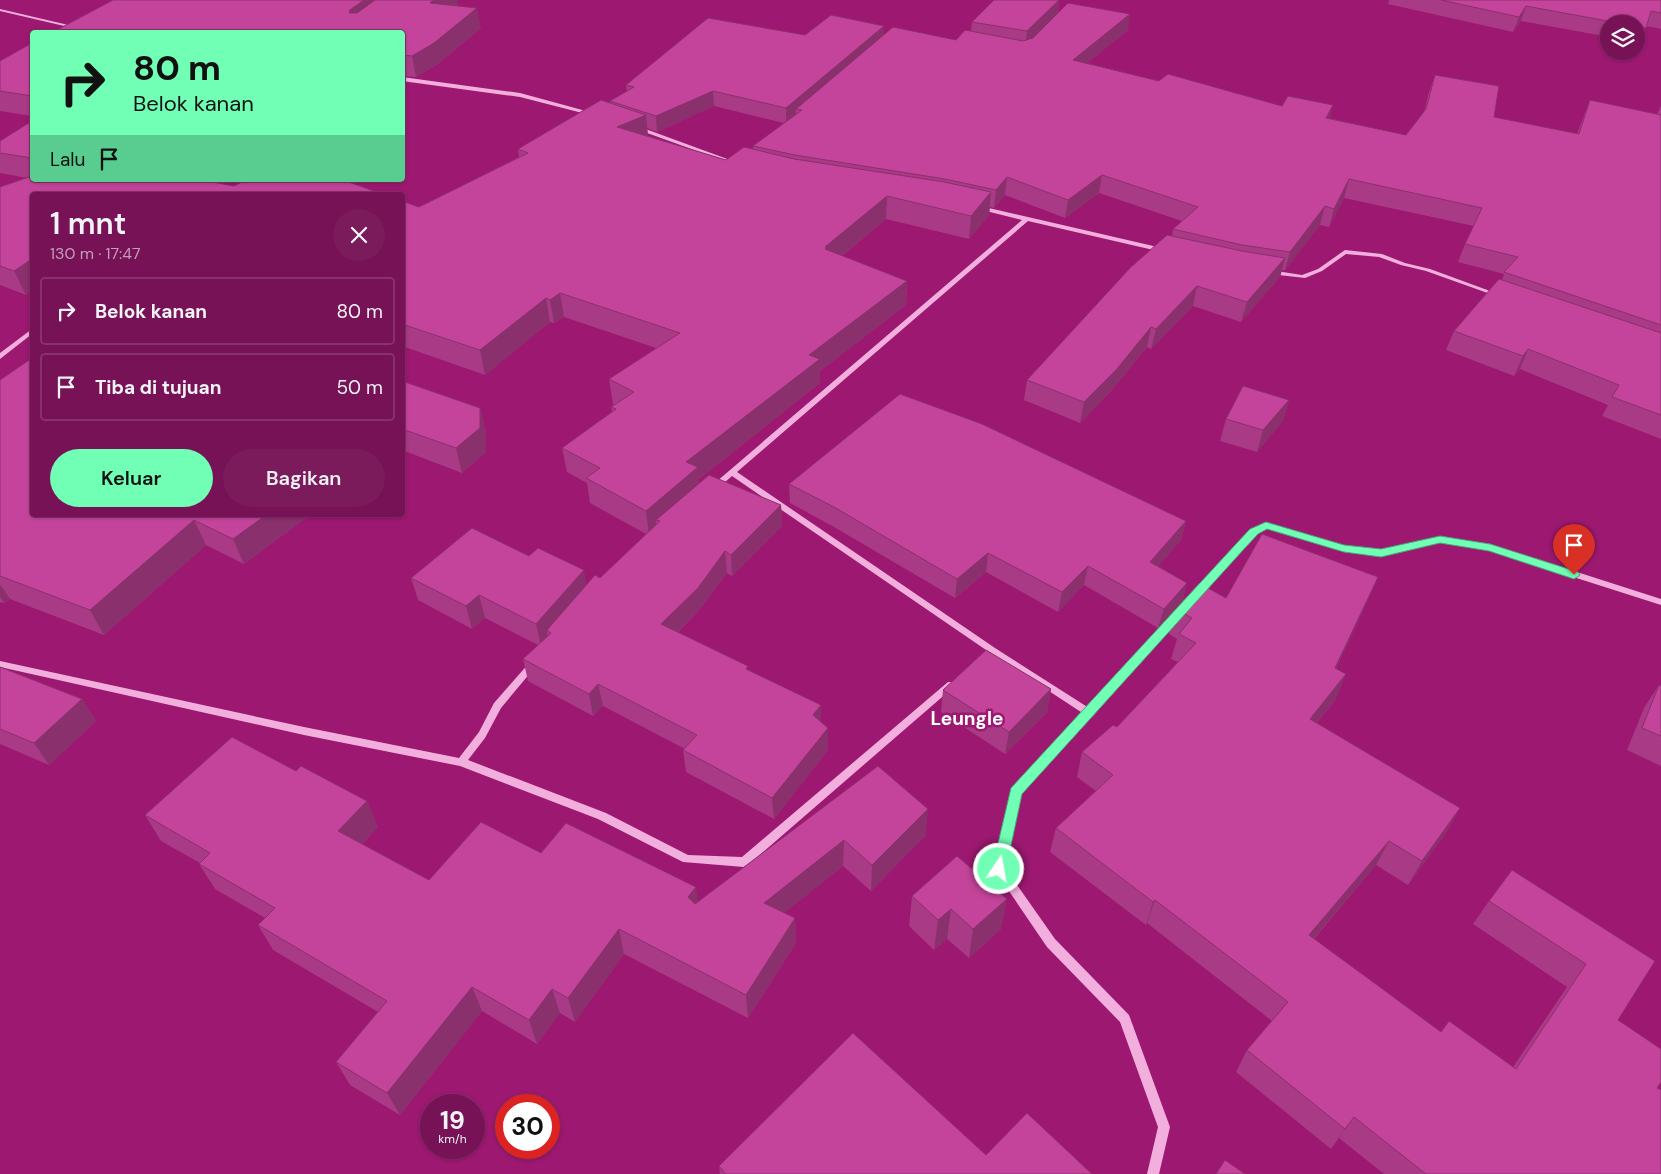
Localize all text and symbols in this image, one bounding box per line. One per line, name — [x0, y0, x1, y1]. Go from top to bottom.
map controls — [1600, 15, 1645, 60]
button: layers — [1600, 15, 1645, 60]
text: 80 m — [133, 45, 221, 91]
icon: right — [50, 50, 115, 115]
text: Belok kanan — [133, 89, 254, 118]
icon: arrive — [95, 145, 123, 173]
text: Lalu — [50, 147, 85, 172]
text: 1 mnt — [50, 204, 126, 243]
button: close — [333, 209, 385, 261]
text: 130 m · 17:47 — [50, 243, 141, 264]
icon: right — [52, 297, 80, 325]
text: Belok kanan — [95, 299, 207, 324]
text: 80 m — [336, 299, 383, 324]
icon: arrive — [52, 373, 80, 401]
text: Tiba di tujuan — [95, 375, 221, 400]
text: 50 m — [336, 375, 383, 400]
button: Keluar — [50, 449, 213, 507]
button: Bagikan — [223, 449, 385, 507]
pin — [1553, 524, 1595, 575]
icon: arrive — [1560, 531, 1588, 559]
district label: Leungle — [931, 706, 1003, 731]
position arrow — [972, 842, 1024, 894]
speed limit sign: 30 — [495, 1094, 560, 1159]
text: 19 — [440, 1104, 465, 1137]
text: km/h — [438, 1131, 467, 1147]

